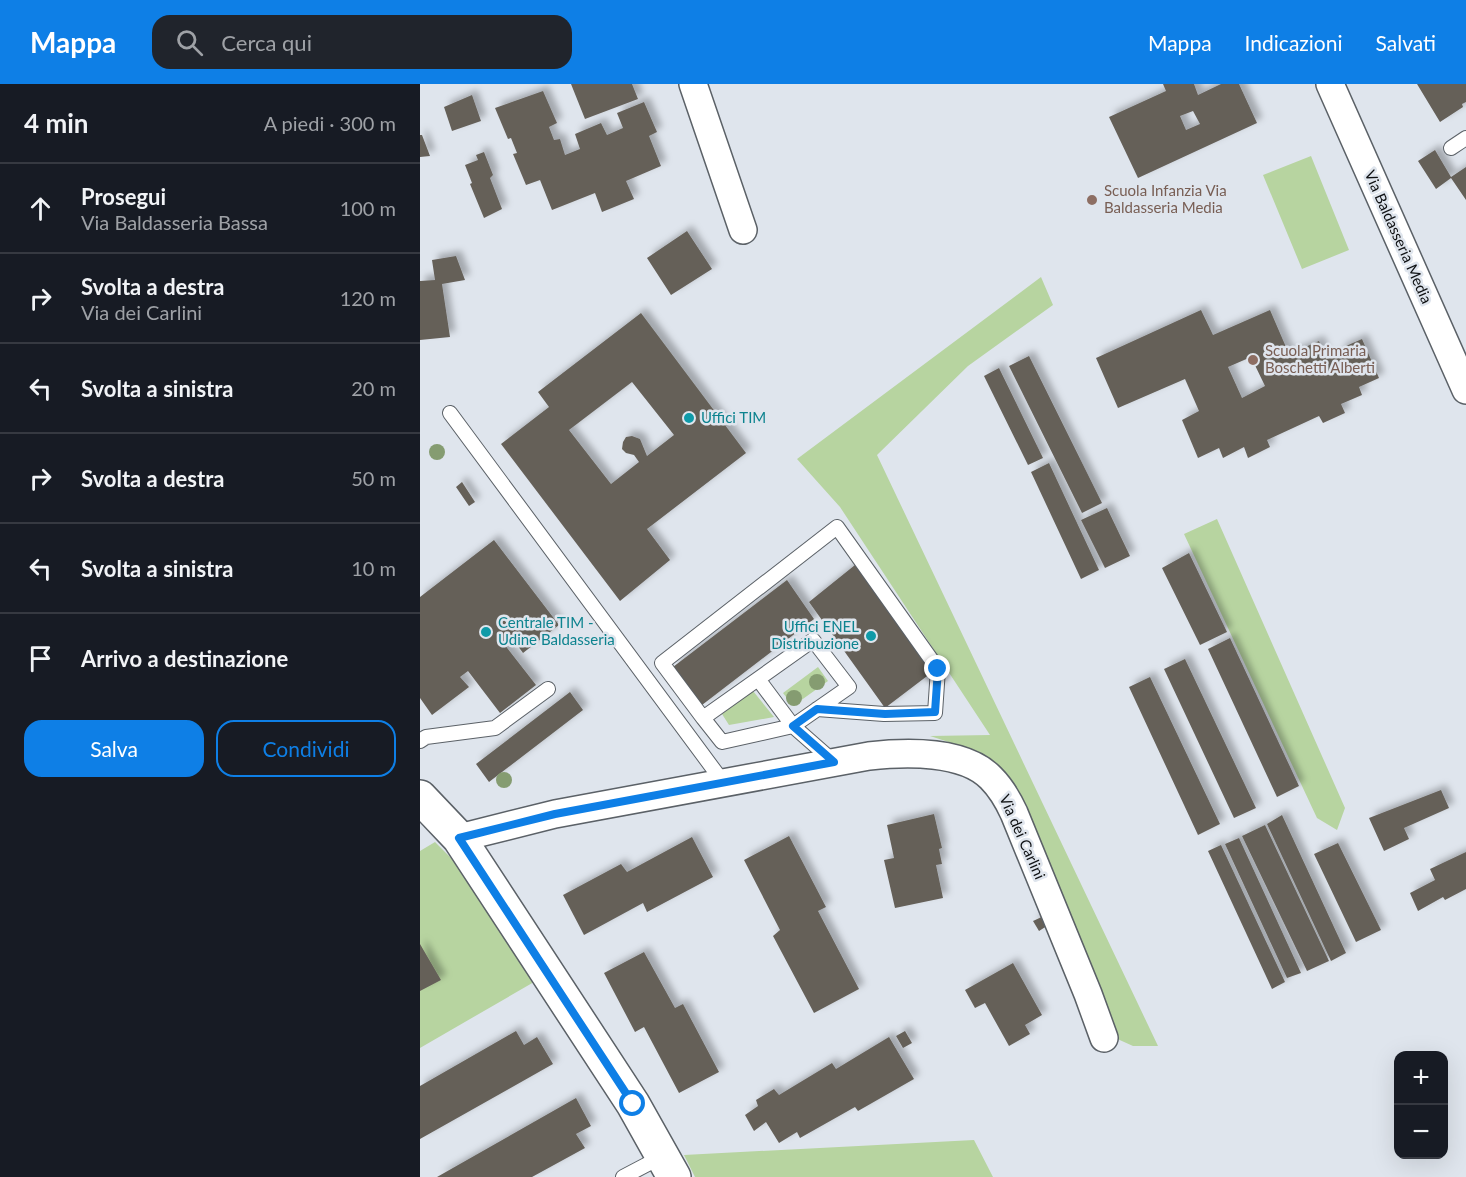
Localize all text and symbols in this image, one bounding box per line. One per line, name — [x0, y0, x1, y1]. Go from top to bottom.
search box — [152, 15, 572, 69]
text: Mappa — [30, 25, 116, 59]
icon: search — [173, 26, 206, 59]
text: Cerca qui — [221, 29, 312, 56]
text: Mappa — [1148, 30, 1212, 55]
text: Indicazioni — [1245, 30, 1343, 55]
text: Salvati — [1376, 30, 1436, 55]
text: 4 min — [24, 107, 88, 139]
text: A piedi · 300 m — [264, 111, 396, 135]
street label: Via Baldasseria Media — [1361, 167, 1436, 306]
place label: Scuola Infanzia Via Baldasseria Media — [1104, 181, 1227, 216]
text: Prosegui — [81, 183, 166, 210]
icon: ahead — [24, 192, 57, 225]
marker: Scuola Infanzia Via Baldasseria Media — [1085, 193, 1099, 207]
text: 100 m — [340, 196, 396, 220]
text: Via Baldasseria Bassa — [81, 210, 268, 234]
text: Svolta a destra — [81, 273, 224, 300]
icon: right — [24, 282, 57, 315]
text: 120 m — [340, 286, 396, 310]
text: Via dei Carlini — [81, 300, 202, 324]
place label: Scuola Primaria Boschetti Alberti — [1265, 341, 1375, 376]
marker: Scuola Primaria Boschetti Alberti — [1246, 353, 1260, 367]
icon: left — [24, 372, 57, 405]
text: Svolta a sinistra — [81, 375, 233, 402]
text: 20 m — [351, 376, 396, 400]
place label: Uffici TIM — [701, 408, 766, 426]
marker: Uffici TIM — [682, 411, 696, 425]
icon: right — [24, 462, 57, 495]
text: Svolta a destra — [81, 465, 224, 492]
text: 50 m — [351, 466, 396, 490]
icon: left — [24, 552, 57, 585]
text: Svolta a sinistra — [81, 555, 233, 582]
text: 10 m — [351, 556, 396, 580]
place label: Centrale TIM - Udine Baldasseria — [498, 613, 615, 648]
place label: Uffici ENEL Distribuzione — [771, 617, 859, 652]
marker: Centrale TIM - Udine Baldasseria — [479, 625, 493, 639]
marker: Uffici ENEL Distribuzione — [864, 629, 878, 643]
icon: arrive — [24, 642, 57, 675]
text: Arrivo a destinazione — [81, 645, 288, 672]
route end — [924, 655, 950, 681]
button: Salva — [24, 720, 204, 777]
button: Condividi — [216, 720, 396, 777]
street label: Via dei Carlini — [996, 791, 1050, 882]
map controls — [1394, 1051, 1448, 1159]
button: + — [1394, 1051, 1448, 1105]
route start — [619, 1090, 645, 1116]
button: − — [1394, 1105, 1448, 1159]

